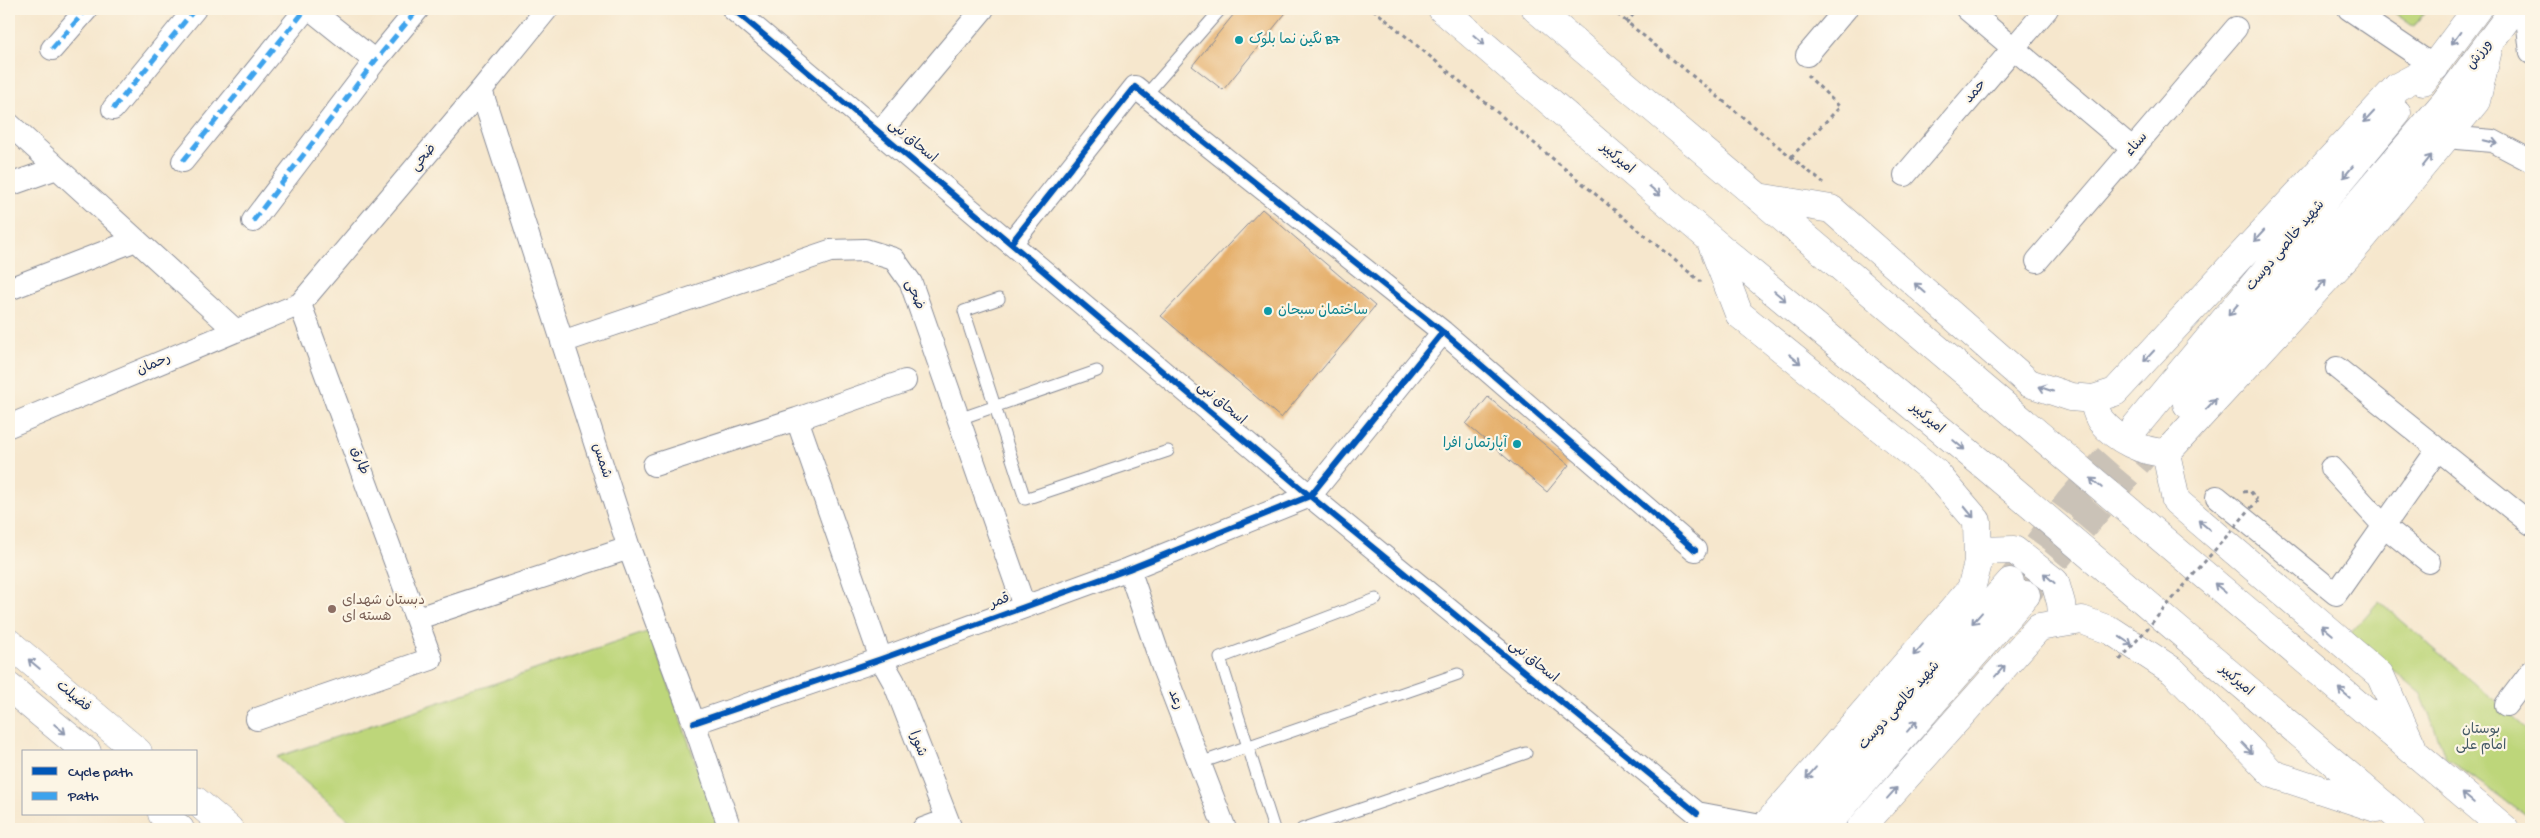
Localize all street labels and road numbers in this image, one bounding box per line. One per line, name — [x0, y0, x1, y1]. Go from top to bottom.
street label: ورزش — [2463, 37, 2497, 73]
street label: حمد — [1961, 77, 1991, 107]
street label: اسحاق نبی — [884, 117, 940, 167]
street label: سناء — [2122, 129, 2152, 161]
street label: امیرکبیر — [1596, 139, 1637, 178]
street label: ضحی — [408, 141, 440, 175]
street label: شهید خالصی دوست — [2243, 197, 2329, 295]
street label: ضحی — [900, 277, 928, 313]
street label: رحمان — [134, 350, 174, 380]
street label: اسحاق نبی — [1193, 379, 1249, 429]
street label: امیرکبیر — [1906, 399, 1948, 438]
street label: شمس — [587, 441, 615, 481]
street label: طارق — [346, 445, 372, 477]
street label: قمر — [987, 591, 1012, 614]
street label: اسحاق نبی — [1505, 637, 1561, 687]
street label: شهید خالصی دوست — [1856, 658, 1944, 754]
street label: امیرکبیر — [2215, 661, 2256, 700]
street label: فضیلت — [52, 678, 94, 716]
street label: رعد — [1163, 688, 1187, 712]
street label: شورا — [904, 729, 930, 759]

